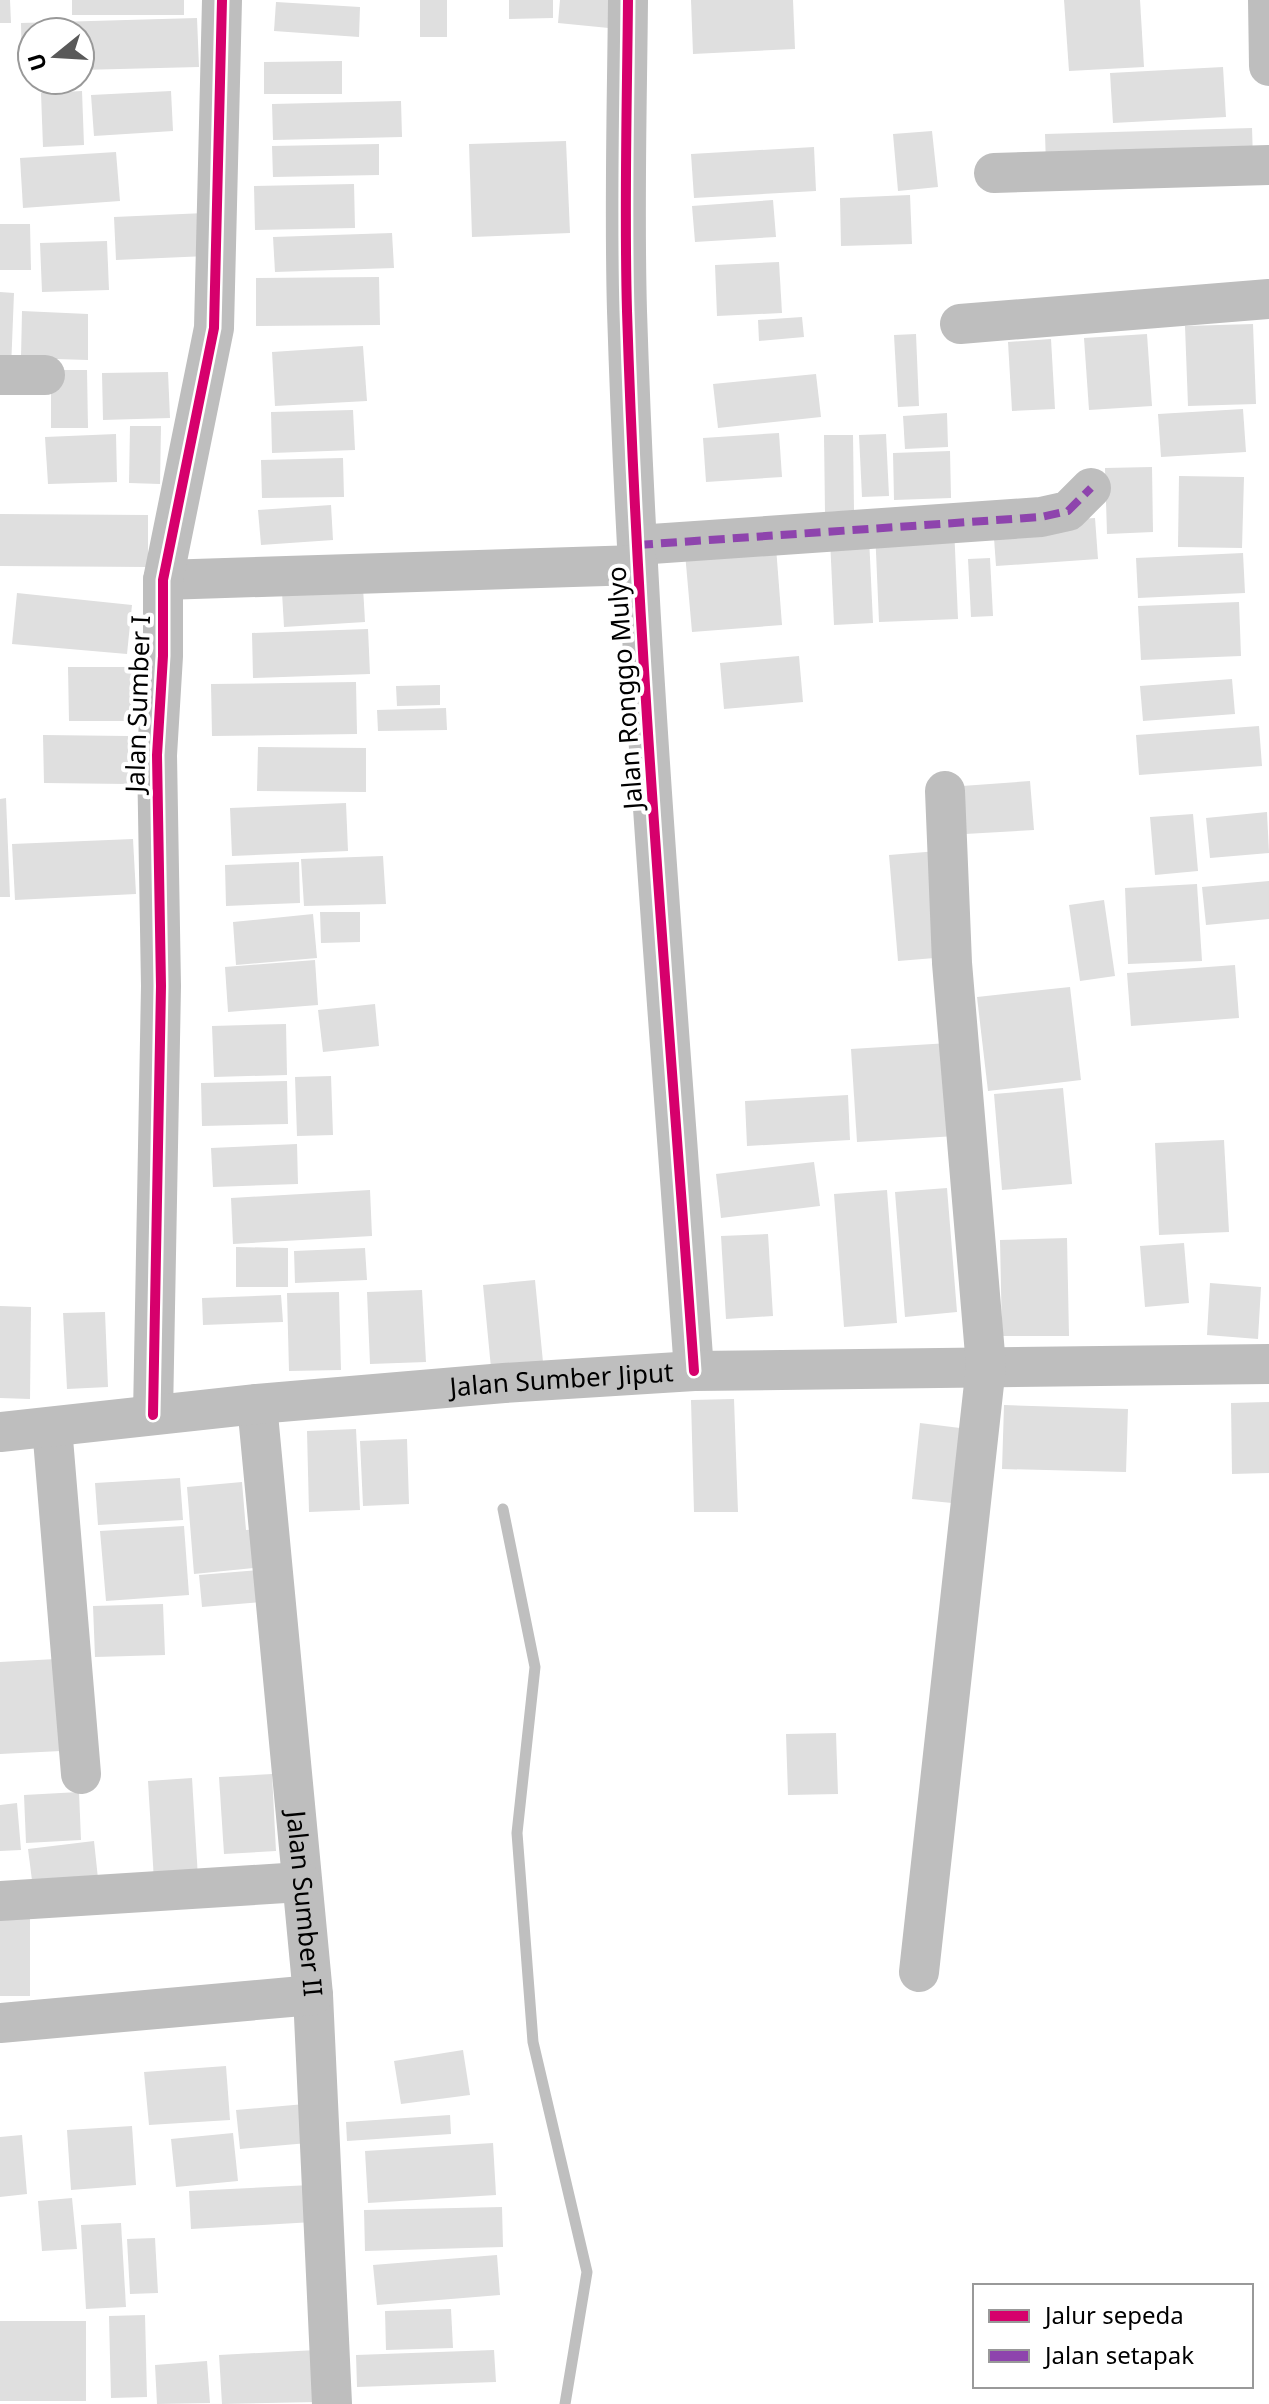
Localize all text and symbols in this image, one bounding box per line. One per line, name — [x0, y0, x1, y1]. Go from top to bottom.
north arrow — [16, 16, 96, 96]
text: U — [19, 50, 53, 75]
street label: Jalan Ronggo Mulyo — [598, 565, 651, 814]
street label: Jalan Sumber I — [116, 615, 158, 796]
street label: Jalan Sumber Jiput — [445, 1353, 674, 1405]
street label: Jalan Sumber II — [278, 1806, 332, 1998]
legend — [973, 2284, 1253, 2388]
text: Jalur sepeda — [1043, 2298, 1184, 2331]
text: Jalan setapak — [1043, 2338, 1194, 2371]

